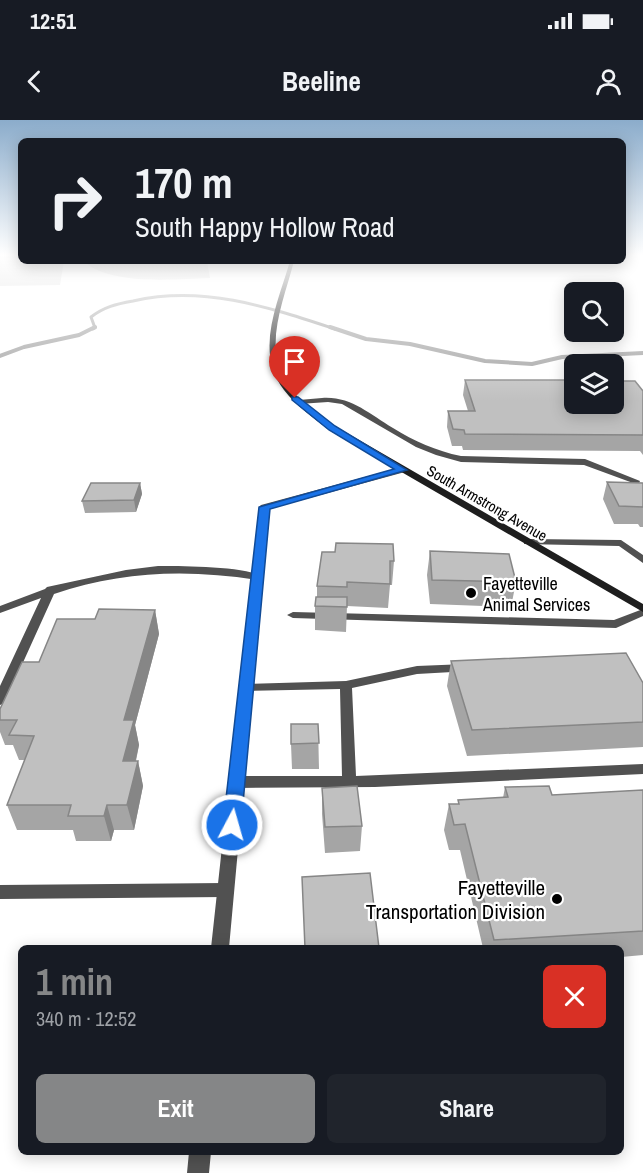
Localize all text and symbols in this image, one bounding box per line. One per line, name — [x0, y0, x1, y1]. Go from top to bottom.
text: 12:51 — [30, 6, 76, 36]
text: Beeline — [282, 63, 361, 99]
icon: back — [18, 65, 51, 98]
icon: person — [592, 65, 625, 98]
text: 170 m — [135, 155, 233, 211]
icon: right — [36, 162, 114, 240]
text: South Happy Hollow Road — [135, 209, 395, 245]
map controls — [564, 282, 624, 414]
button: search — [564, 282, 624, 342]
pin — [269, 336, 320, 398]
icon: arrive — [278, 345, 311, 378]
button: layers — [564, 354, 624, 414]
street label: South Armstrong Avenue — [423, 460, 551, 546]
place label: Fayetteville Animal Services — [482, 571, 590, 617]
marker: Fayetteville Animal Services — [464, 586, 478, 600]
position arrow — [200, 793, 264, 857]
place label: Fayetteville Transportation Division — [366, 873, 545, 926]
marker: Fayetteville Transportation Division — [550, 892, 564, 906]
text: 1 min — [36, 958, 113, 1006]
button: close — [543, 965, 606, 1028]
text: 340 m · 12:52 — [36, 1005, 136, 1032]
button: Exit — [36, 1074, 315, 1143]
button: Share — [327, 1074, 606, 1143]

